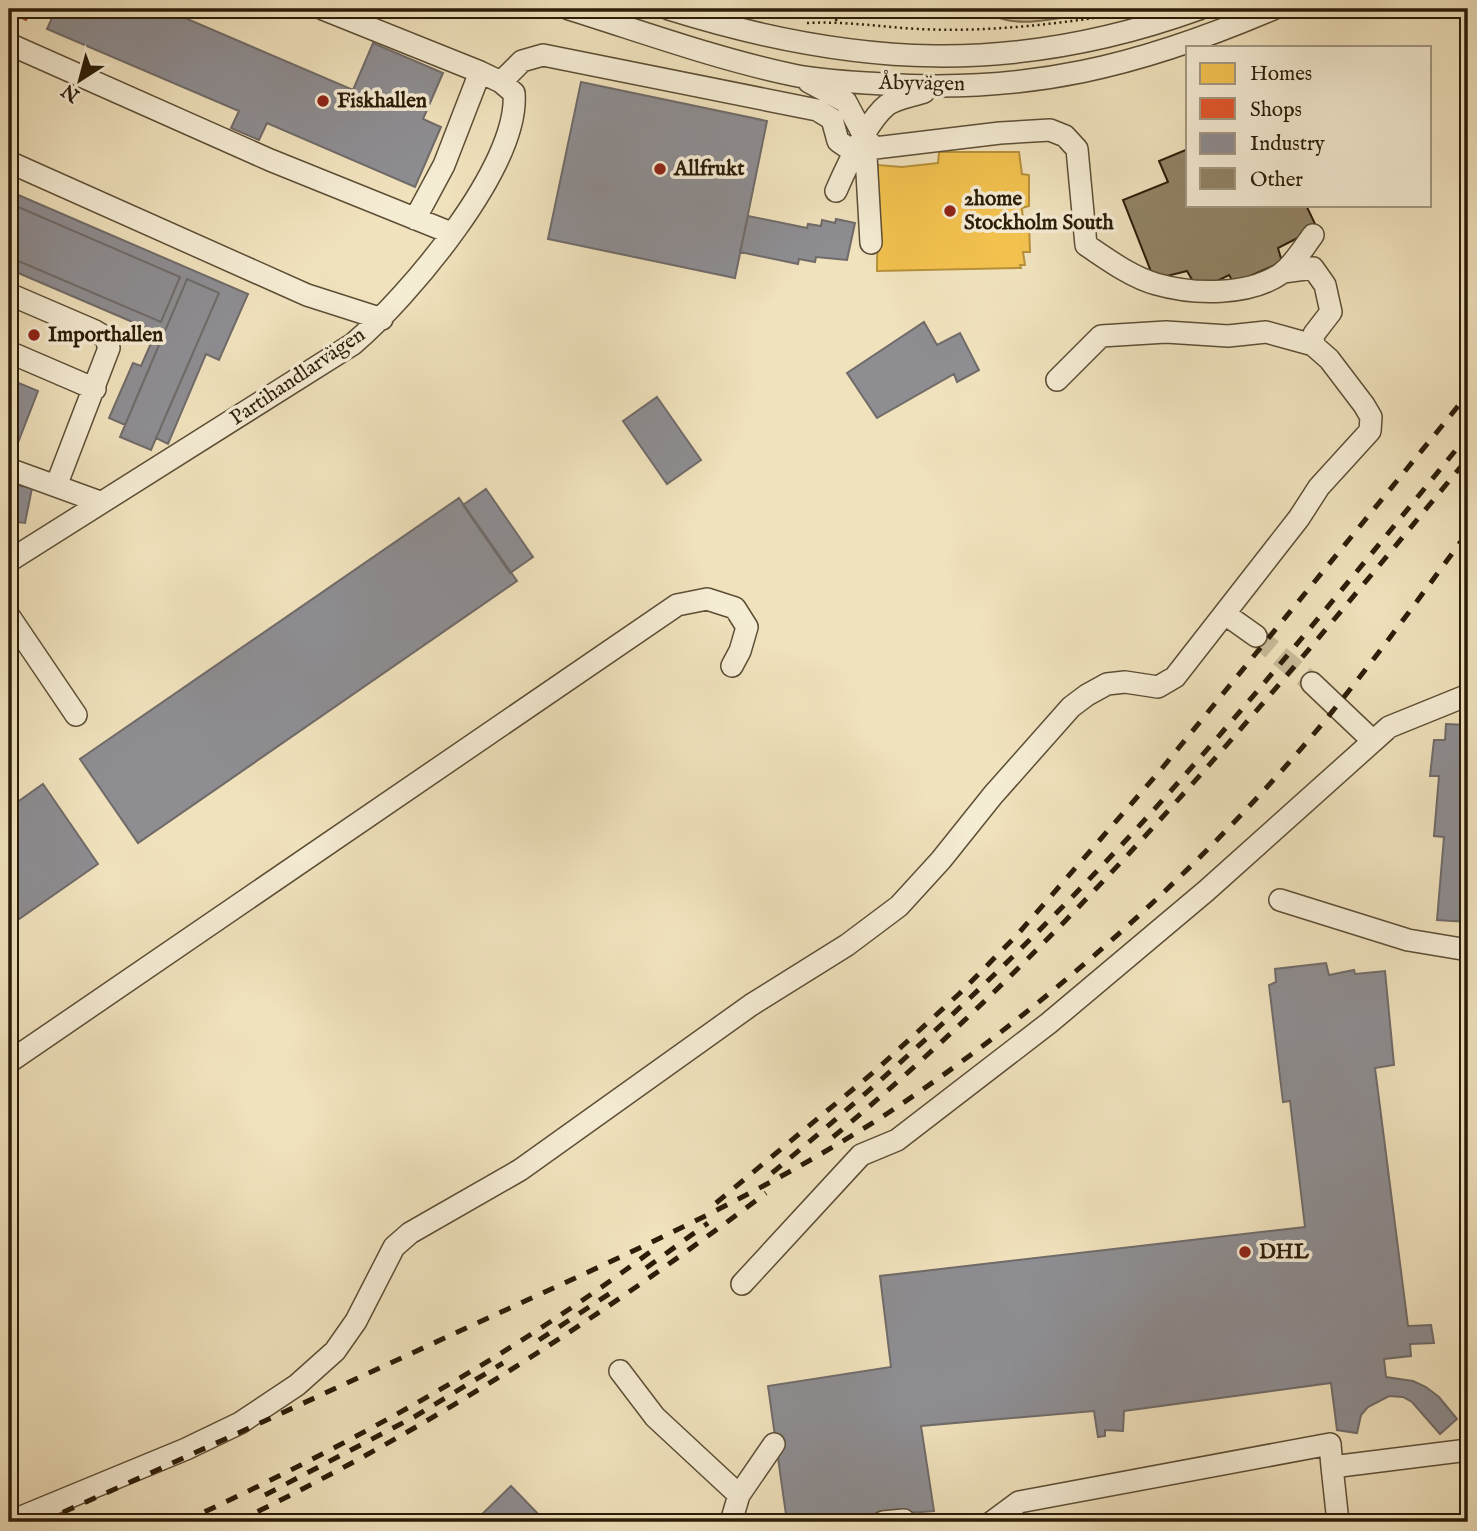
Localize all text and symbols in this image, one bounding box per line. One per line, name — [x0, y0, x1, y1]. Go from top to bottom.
north arrow — [46, 46, 116, 116]
legend — [1186, 46, 1432, 206]
text: Homes — [1250, 61, 1312, 88]
street label: Åbyvägen — [878, 69, 965, 98]
text: N — [57, 77, 86, 107]
place label: Fiskhallen — [337, 88, 427, 115]
marker: Fiskhallen — [315, 93, 331, 109]
text: Shops — [1250, 97, 1302, 124]
text: Industry — [1250, 131, 1326, 158]
place label: Allfrukt — [673, 156, 745, 183]
marker: Allfrukt — [652, 161, 668, 177]
text: Other — [1250, 167, 1303, 194]
place label: 2home Stockholm South — [964, 186, 1114, 237]
marker: 2home Stockholm South — [942, 203, 958, 219]
place label: Importhallen — [48, 322, 163, 349]
street label: Partihandlarvägen — [225, 322, 371, 432]
marker: Importhallen — [26, 327, 42, 343]
place label: DHL — [1259, 1239, 1310, 1266]
marker: DHL — [1237, 1244, 1253, 1260]

